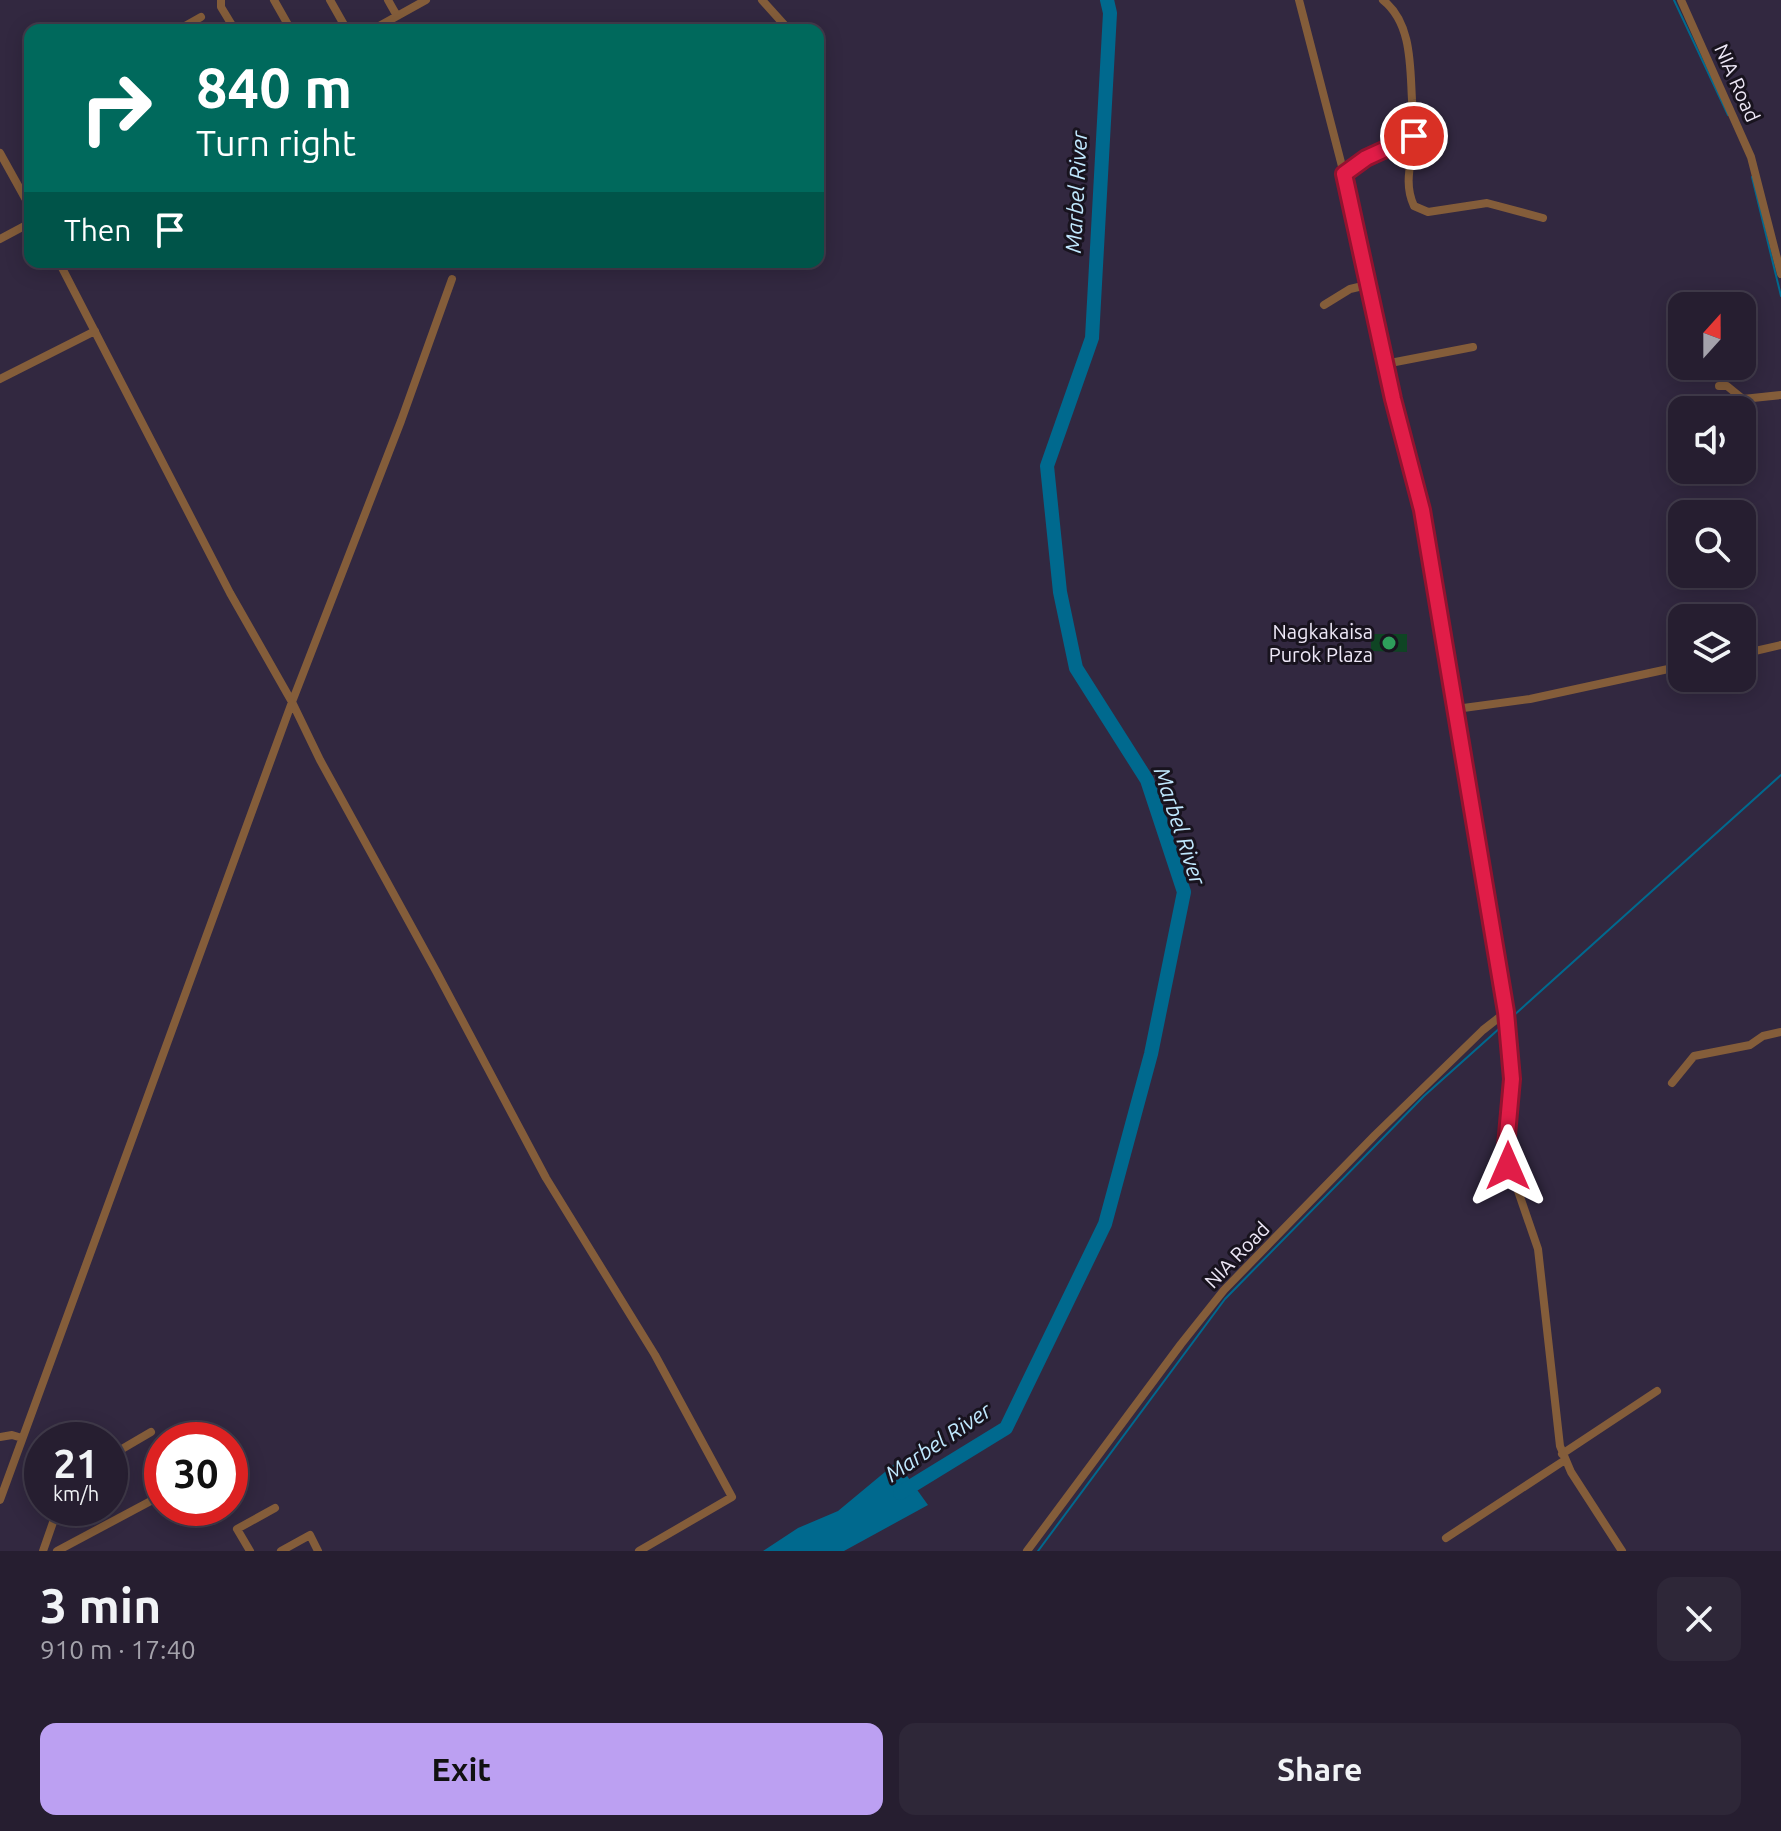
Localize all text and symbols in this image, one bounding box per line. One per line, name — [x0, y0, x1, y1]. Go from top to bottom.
street label: NIA Road — [1710, 40, 1765, 125]
icon: right — [64, 56, 168, 160]
text: 840 m — [196, 56, 352, 119]
pin — [1380, 102, 1448, 170]
icon: arrive — [1392, 114, 1436, 158]
text: Turn right — [196, 122, 356, 163]
water label: Marbel River — [1060, 130, 1091, 254]
icon: arrive — [148, 208, 192, 252]
text: Then — [64, 213, 132, 247]
north arrow — [1668, 292, 1756, 380]
map controls — [1668, 292, 1756, 692]
button: sound — [1668, 396, 1756, 484]
button: search — [1668, 500, 1756, 588]
button: layers — [1668, 604, 1756, 692]
place label: Nagkakaisa Purok Plaza — [1269, 620, 1373, 666]
marker: Nagkakaisa Purok Plaza — [1380, 634, 1398, 652]
water label: Marbel River — [1150, 764, 1211, 888]
position arrow — [1466, 1124, 1550, 1208]
street label: NIA Road — [1200, 1217, 1274, 1293]
water label: Marbel River — [880, 1397, 996, 1486]
speed limit sign: 30 — [144, 1422, 248, 1526]
text: 21 — [53, 1441, 99, 1486]
text: km/h — [53, 1482, 99, 1505]
button: close — [1657, 1577, 1741, 1661]
text: 3 min — [40, 1578, 161, 1632]
text: 910 m · 17:40 — [40, 1635, 196, 1664]
button: Exit — [40, 1723, 883, 1815]
button: Share — [899, 1723, 1741, 1815]

